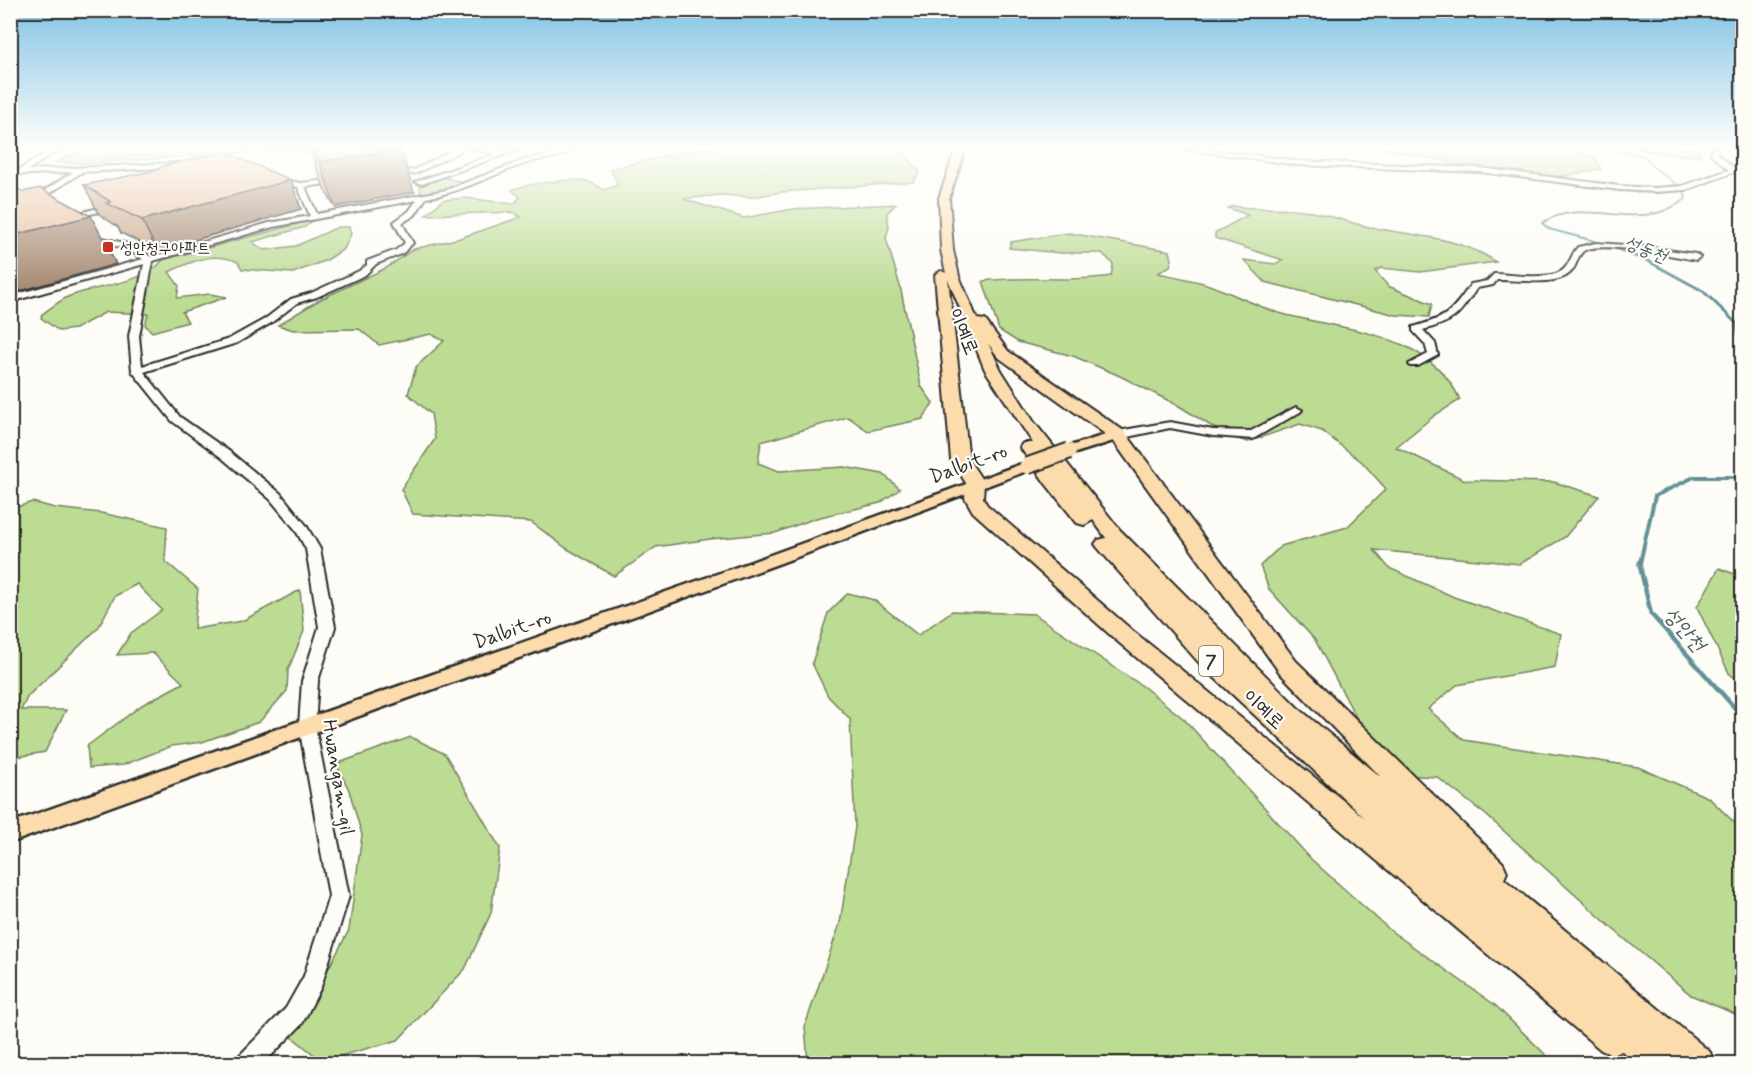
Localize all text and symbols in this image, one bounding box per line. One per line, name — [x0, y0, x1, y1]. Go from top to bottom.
water label: 성동천 — [1621, 231, 1672, 270]
place label: 성안청구아파트 — [120, 238, 210, 259]
marker: 성안청구아파트 — [101, 240, 115, 254]
street label: 이예로 — [941, 304, 984, 359]
street label: Dalbit-ro — [926, 438, 1011, 491]
water label: 성안천 — [1657, 601, 1713, 660]
street label: Dalbit-ro — [470, 604, 555, 656]
road number: 7 — [1199, 646, 1223, 676]
street label: 이예로 — [1236, 684, 1290, 736]
street label: Hwangam-gil — [315, 718, 360, 837]

